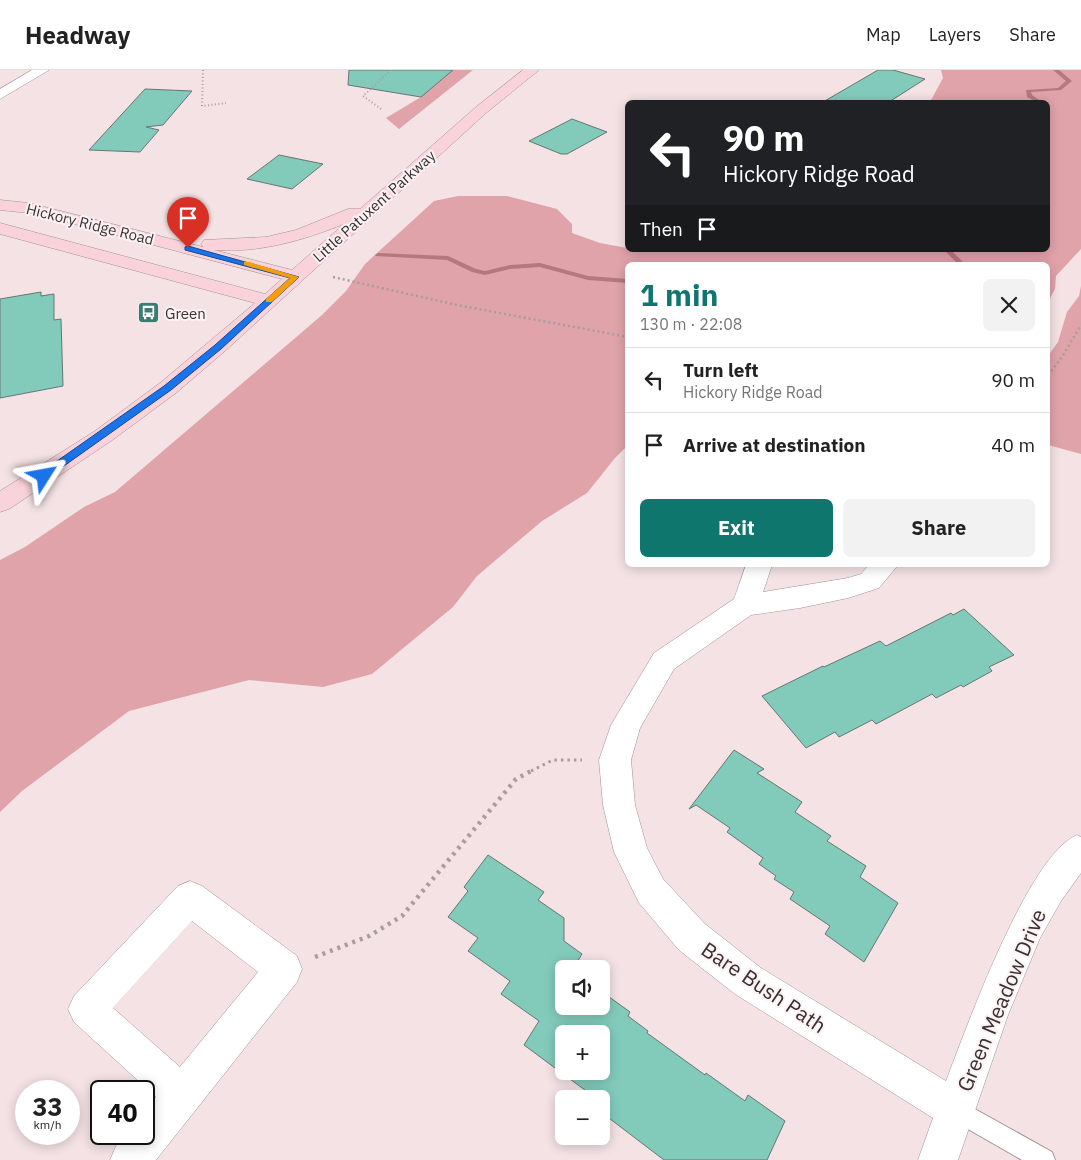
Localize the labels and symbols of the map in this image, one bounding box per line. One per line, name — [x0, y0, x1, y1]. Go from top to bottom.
street label: Little Patuxent Parkway — [309, 146, 440, 266]
pin — [167, 197, 209, 248]
street label: Hickory Ridge Road — [24, 199, 156, 249]
bus stop icon: Green — [137, 301, 161, 325]
place label: Green — [165, 304, 206, 323]
position arrow — [17, 449, 69, 501]
street label: Green Meadow Drive — [950, 905, 1052, 1095]
street label: Bare Bush Path — [696, 935, 832, 1039]
speed limit sign: 40 — [90, 1080, 155, 1145]

